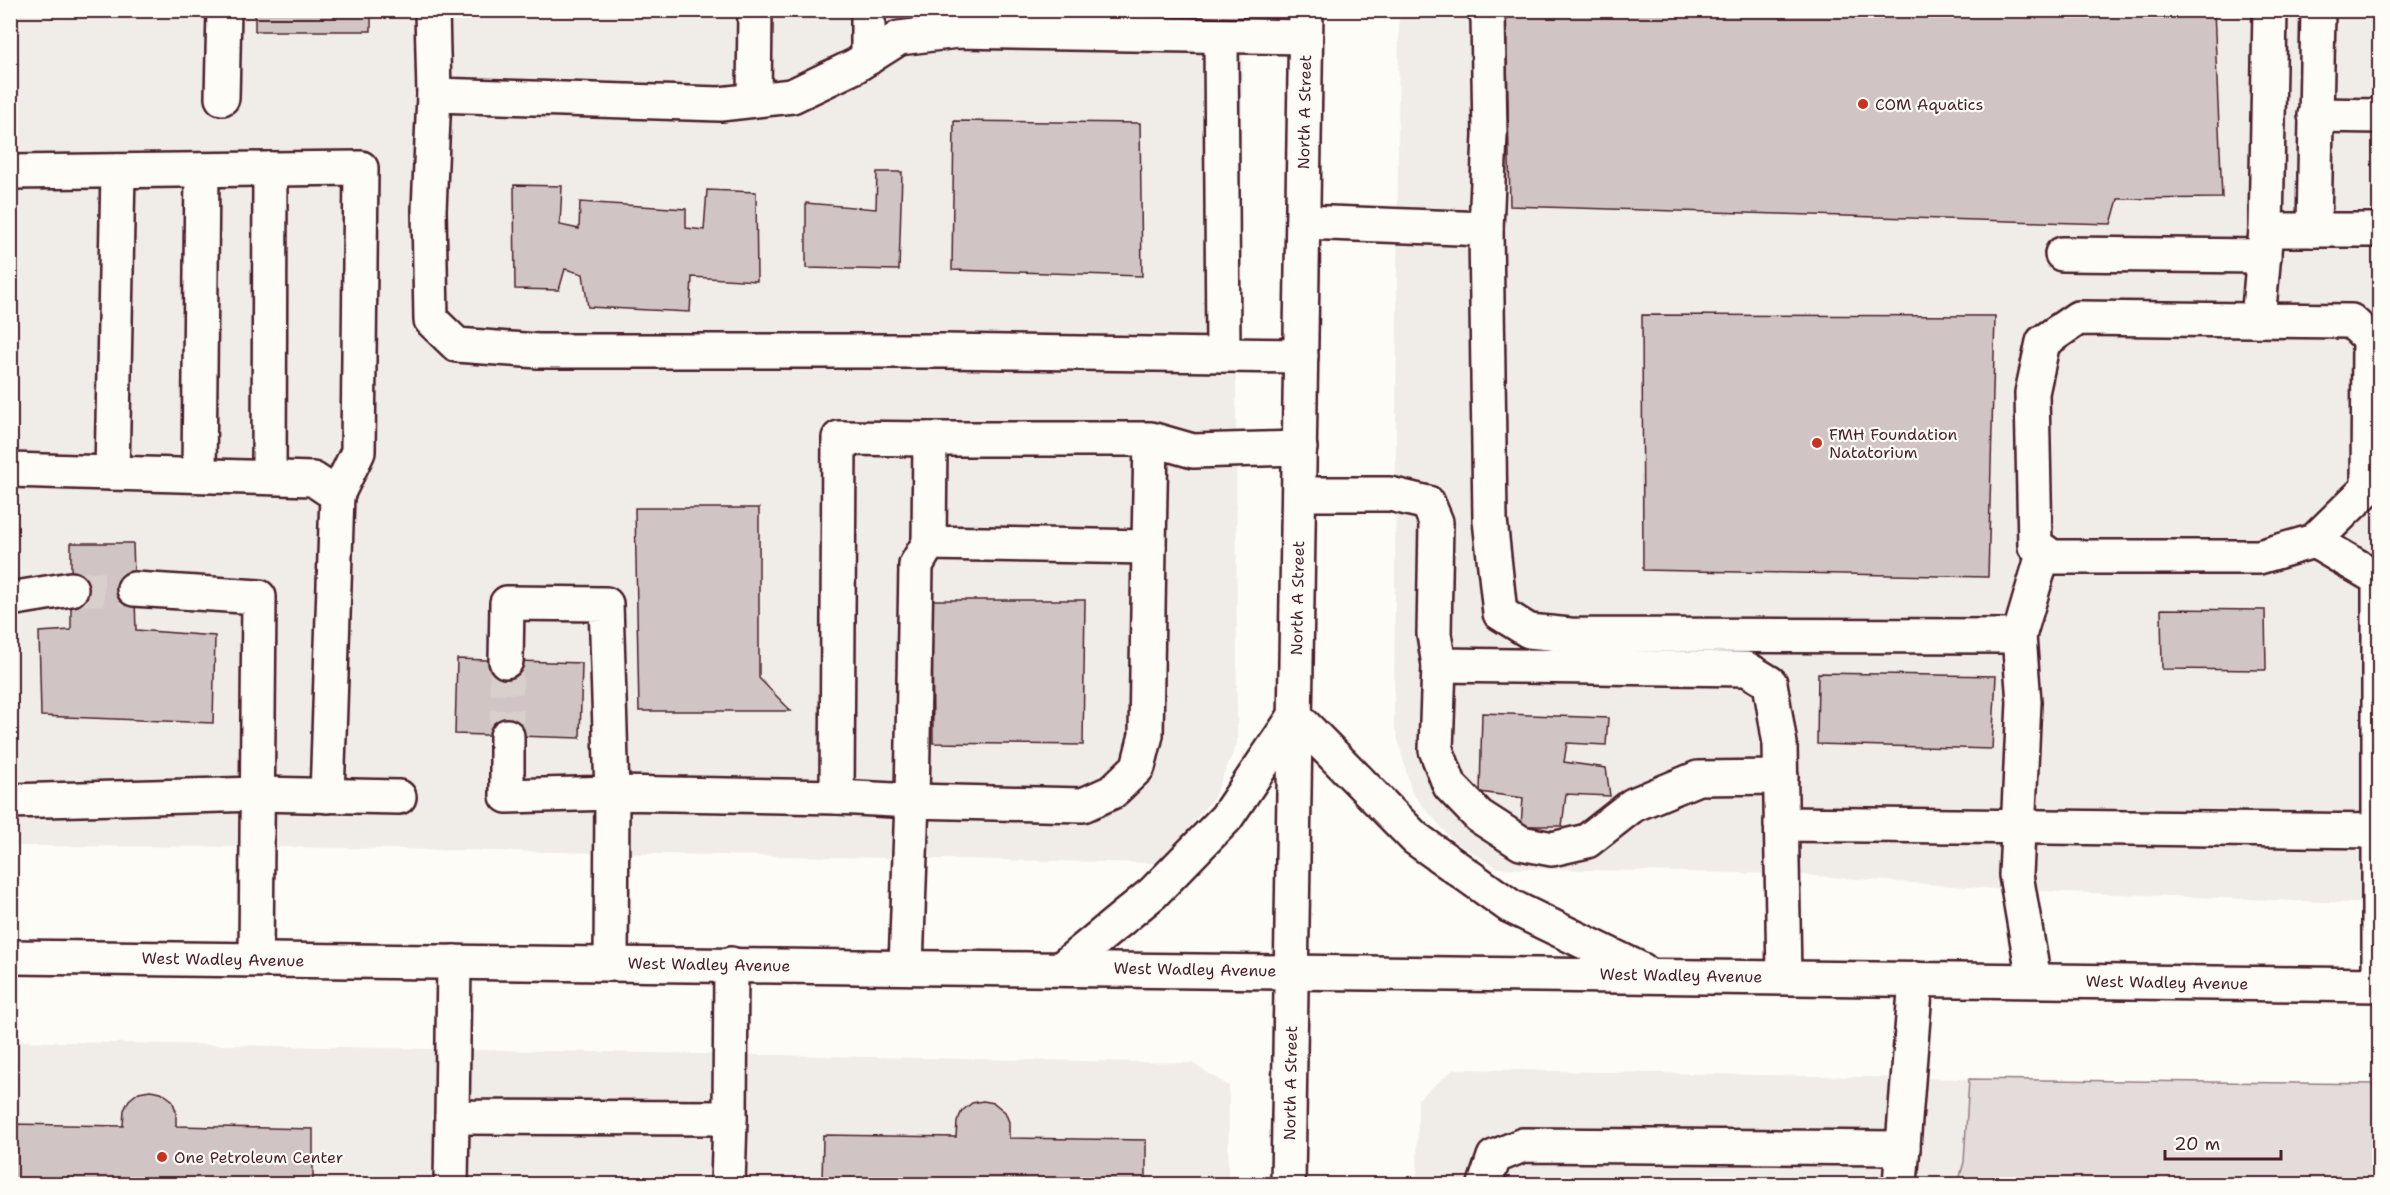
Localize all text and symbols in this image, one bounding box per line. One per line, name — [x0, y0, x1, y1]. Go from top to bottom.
street label: North A Street — [1293, 54, 1316, 170]
place label: COM Aquatics — [1875, 94, 1983, 115]
marker: COM Aquatics — [1856, 97, 1870, 111]
place label: FMH Foundation Natatorium — [1829, 424, 1958, 463]
marker: FMH Foundation Natatorium — [1810, 436, 1824, 450]
street label: North A Street — [1286, 540, 1309, 656]
street label: West Wadley Avenue — [141, 948, 305, 971]
street label: West Wadley Avenue — [627, 953, 791, 976]
street label: West Wadley Avenue — [1113, 958, 1277, 981]
street label: West Wadley Avenue — [1599, 964, 1763, 987]
street label: West Wadley Avenue — [2085, 971, 2249, 994]
street label: North A Street — [1279, 1025, 1302, 1141]
scale bar — [2165, 1123, 2280, 1161]
text: 20 m — [2174, 1132, 2220, 1156]
place label: One Petroleum Center — [174, 1147, 343, 1168]
marker: One Petroleum Center — [155, 1150, 169, 1164]

